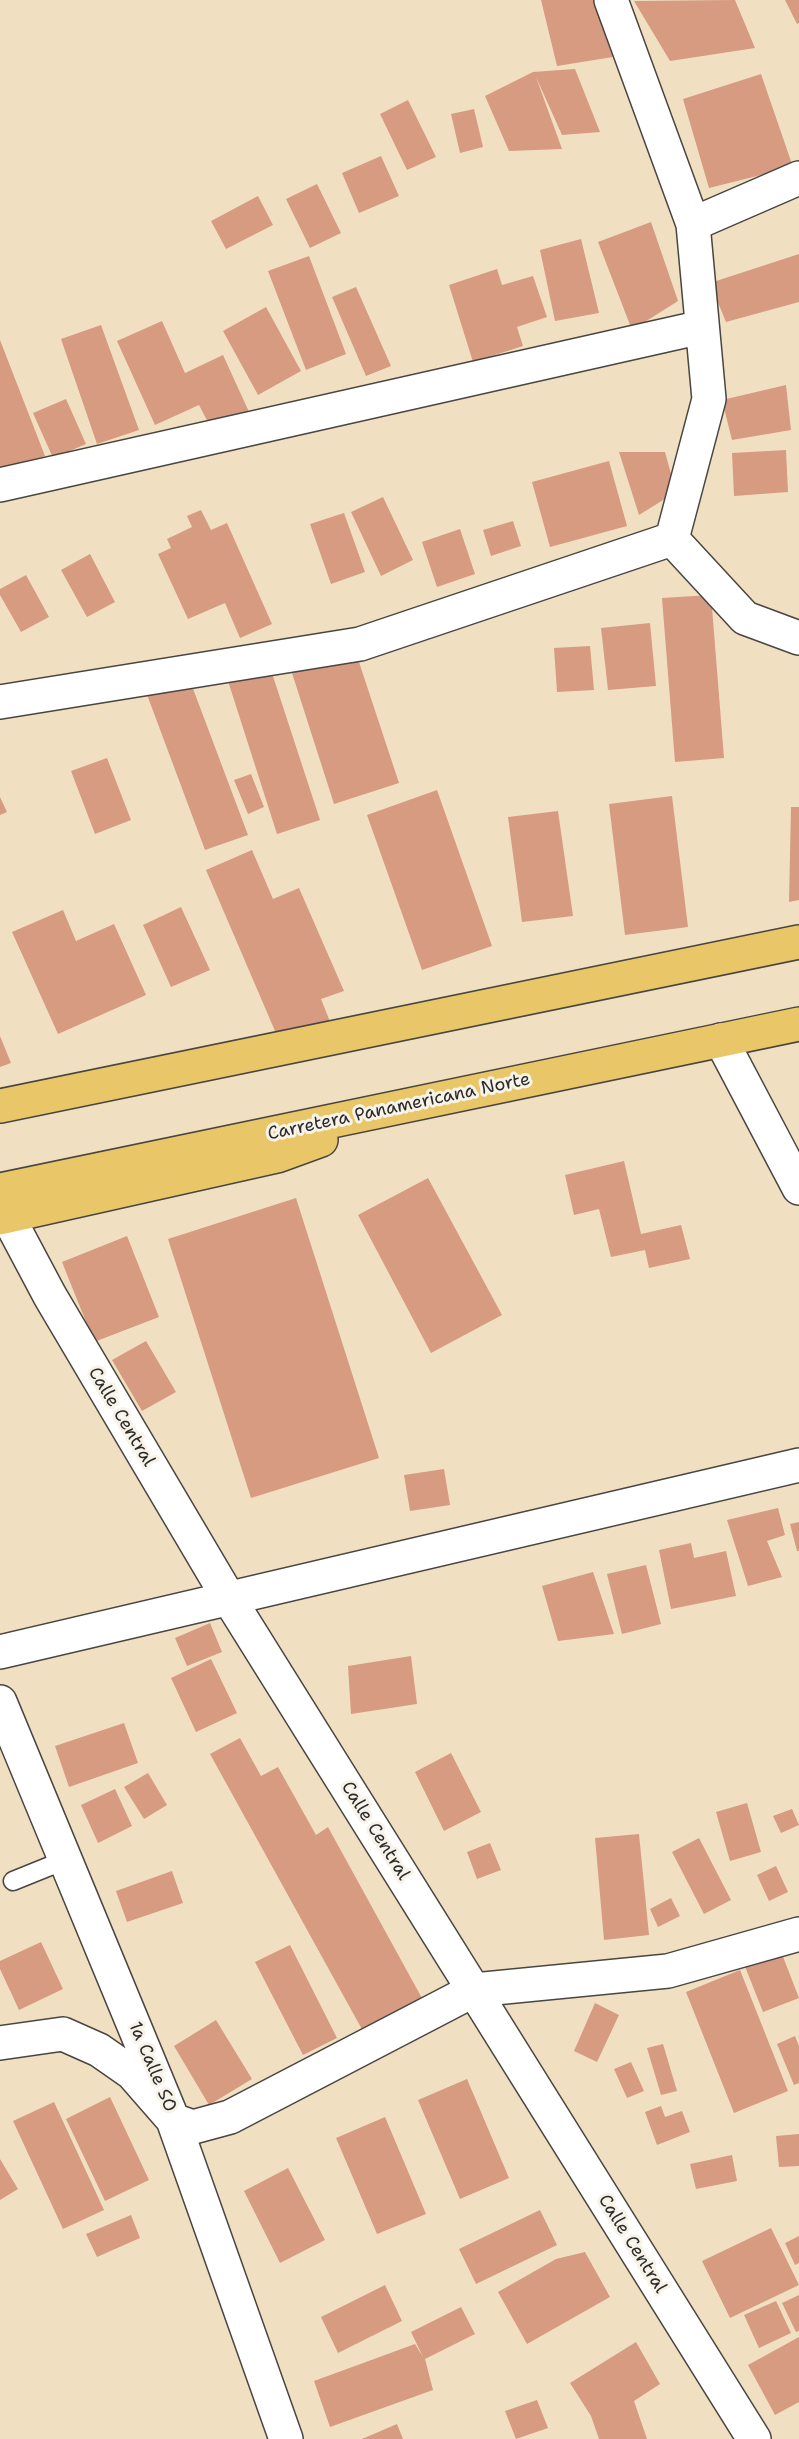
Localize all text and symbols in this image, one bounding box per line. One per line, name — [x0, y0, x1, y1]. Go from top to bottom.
street label: Carretera Panamericana Norte — [266, 1069, 532, 1145]
street label: Calle Central — [83, 1363, 159, 1471]
street label: Calle Central — [336, 1778, 414, 1884]
street label: 1a Calle SO — [123, 2019, 181, 2115]
street label: Calle Central — [593, 2191, 671, 2297]

